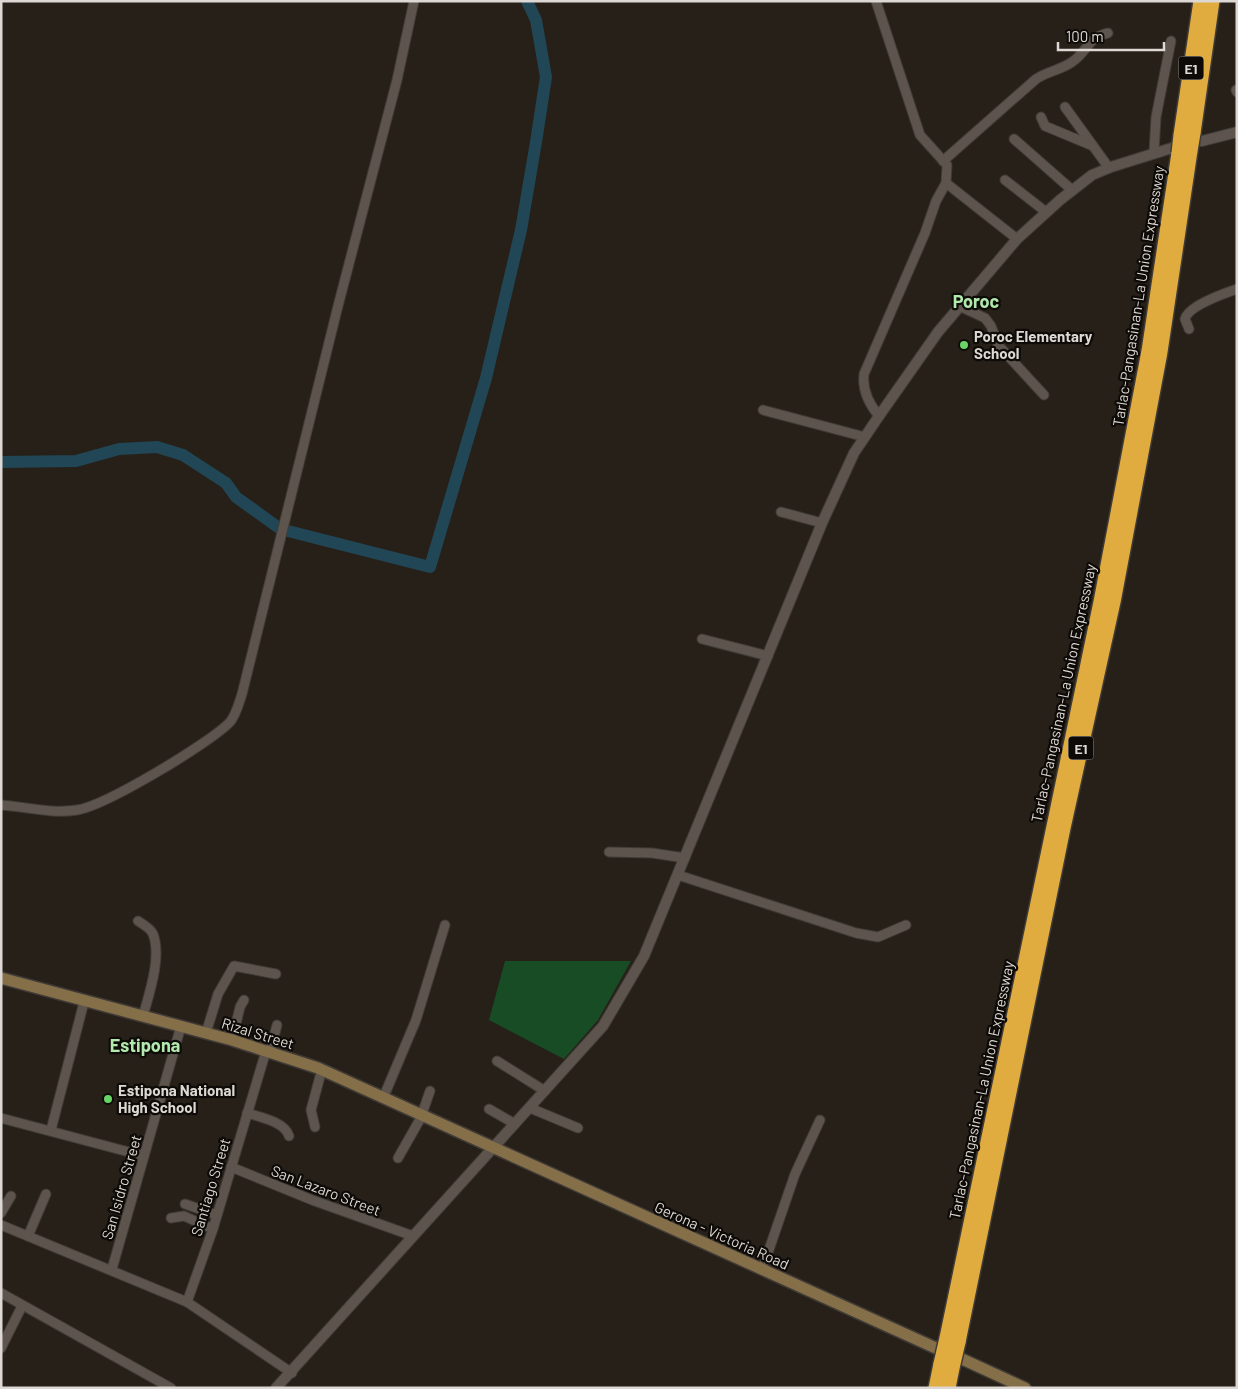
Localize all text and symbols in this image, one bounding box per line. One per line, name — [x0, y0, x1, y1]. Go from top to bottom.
scale bar — [1058, 20, 1164, 52]
text: 100 m — [1066, 27, 1104, 45]
road number: E1 — [1178, 56, 1204, 80]
street label: Tarlac-Pangasinan-La Union Expressway — [1108, 164, 1168, 428]
district label: Poroc — [953, 290, 1000, 312]
place label: Poroc Elementary School — [974, 327, 1093, 362]
marker: Poroc Elementary School — [958, 339, 970, 351]
street label: Tarlac-Pangasinan-La Union Expressway — [1027, 562, 1099, 824]
road number: E1 — [1068, 736, 1094, 760]
street label: Tarlac-Pangasinan-La Union Expressway — [945, 959, 1017, 1221]
street label: Rizal Street — [220, 1013, 296, 1053]
district label: Estipona — [110, 1034, 180, 1056]
place label: Estipona National High School — [118, 1081, 235, 1116]
marker: Estipona National High School — [102, 1093, 114, 1105]
street label: San Isidro Street — [97, 1133, 145, 1241]
street label: Santiago Street — [187, 1136, 233, 1238]
street label: San Lazaro Street — [269, 1161, 383, 1219]
street label: Gerona - Victoria Road — [652, 1197, 792, 1273]

